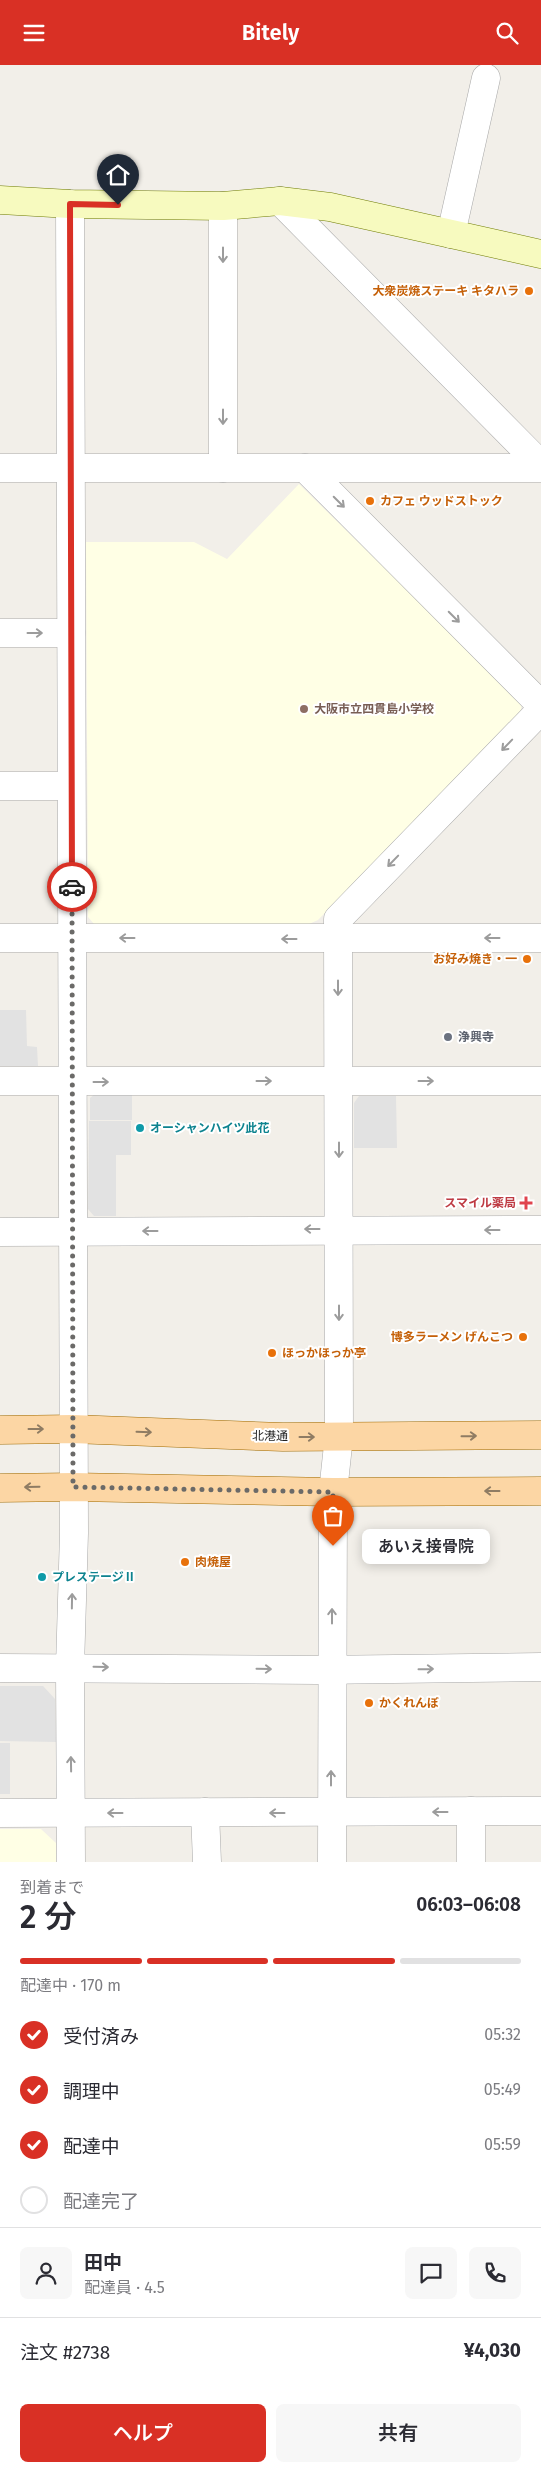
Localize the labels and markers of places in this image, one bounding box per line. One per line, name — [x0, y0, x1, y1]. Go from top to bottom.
pin — [97, 154, 139, 205]
place label: 大衆炭焼ステーキ キタハラ — [372, 284, 519, 298]
marker: 大衆炭焼ステーキ キタハラ — [523, 285, 535, 297]
place label: カフェ ウッドストック — [380, 494, 503, 508]
marker: カフェ ウッドストック — [364, 495, 376, 507]
place label: 大阪市立四貫島小学校 — [314, 702, 434, 716]
marker: 大阪市立四貫島小学校 — [298, 703, 310, 715]
place label: お好み焼き・一 — [433, 952, 517, 966]
marker: お好み焼き・一 — [521, 953, 533, 965]
place label: 浄興寺 — [458, 1030, 494, 1044]
marker: 浄興寺 — [442, 1031, 454, 1043]
place label: オーシャンハイツ此花 — [150, 1121, 270, 1135]
marker: オーシャンハイツ此花 — [134, 1122, 146, 1134]
place label: スマイル薬局 — [444, 1196, 516, 1210]
marker: スマイル薬局 — [520, 1197, 532, 1209]
place label: 博多ラーメン げんこつ — [391, 1330, 513, 1344]
marker: 博多ラーメン げんこつ — [517, 1331, 529, 1343]
place label: ほっかほっか亭 — [282, 1346, 366, 1360]
marker: ほっかほっか亭 — [266, 1347, 278, 1359]
pin — [312, 1495, 354, 1546]
callout: あいえ接骨院 — [363, 1529, 490, 1563]
place label: 肉焼屋 — [195, 1555, 231, 1569]
marker: 肉焼屋 — [179, 1556, 191, 1568]
place label: プレステージⅡ — [52, 1570, 136, 1584]
marker: プレステージⅡ — [36, 1571, 48, 1583]
place label: かくれんぼ — [379, 1696, 439, 1710]
marker: かくれんぼ — [363, 1697, 375, 1709]

